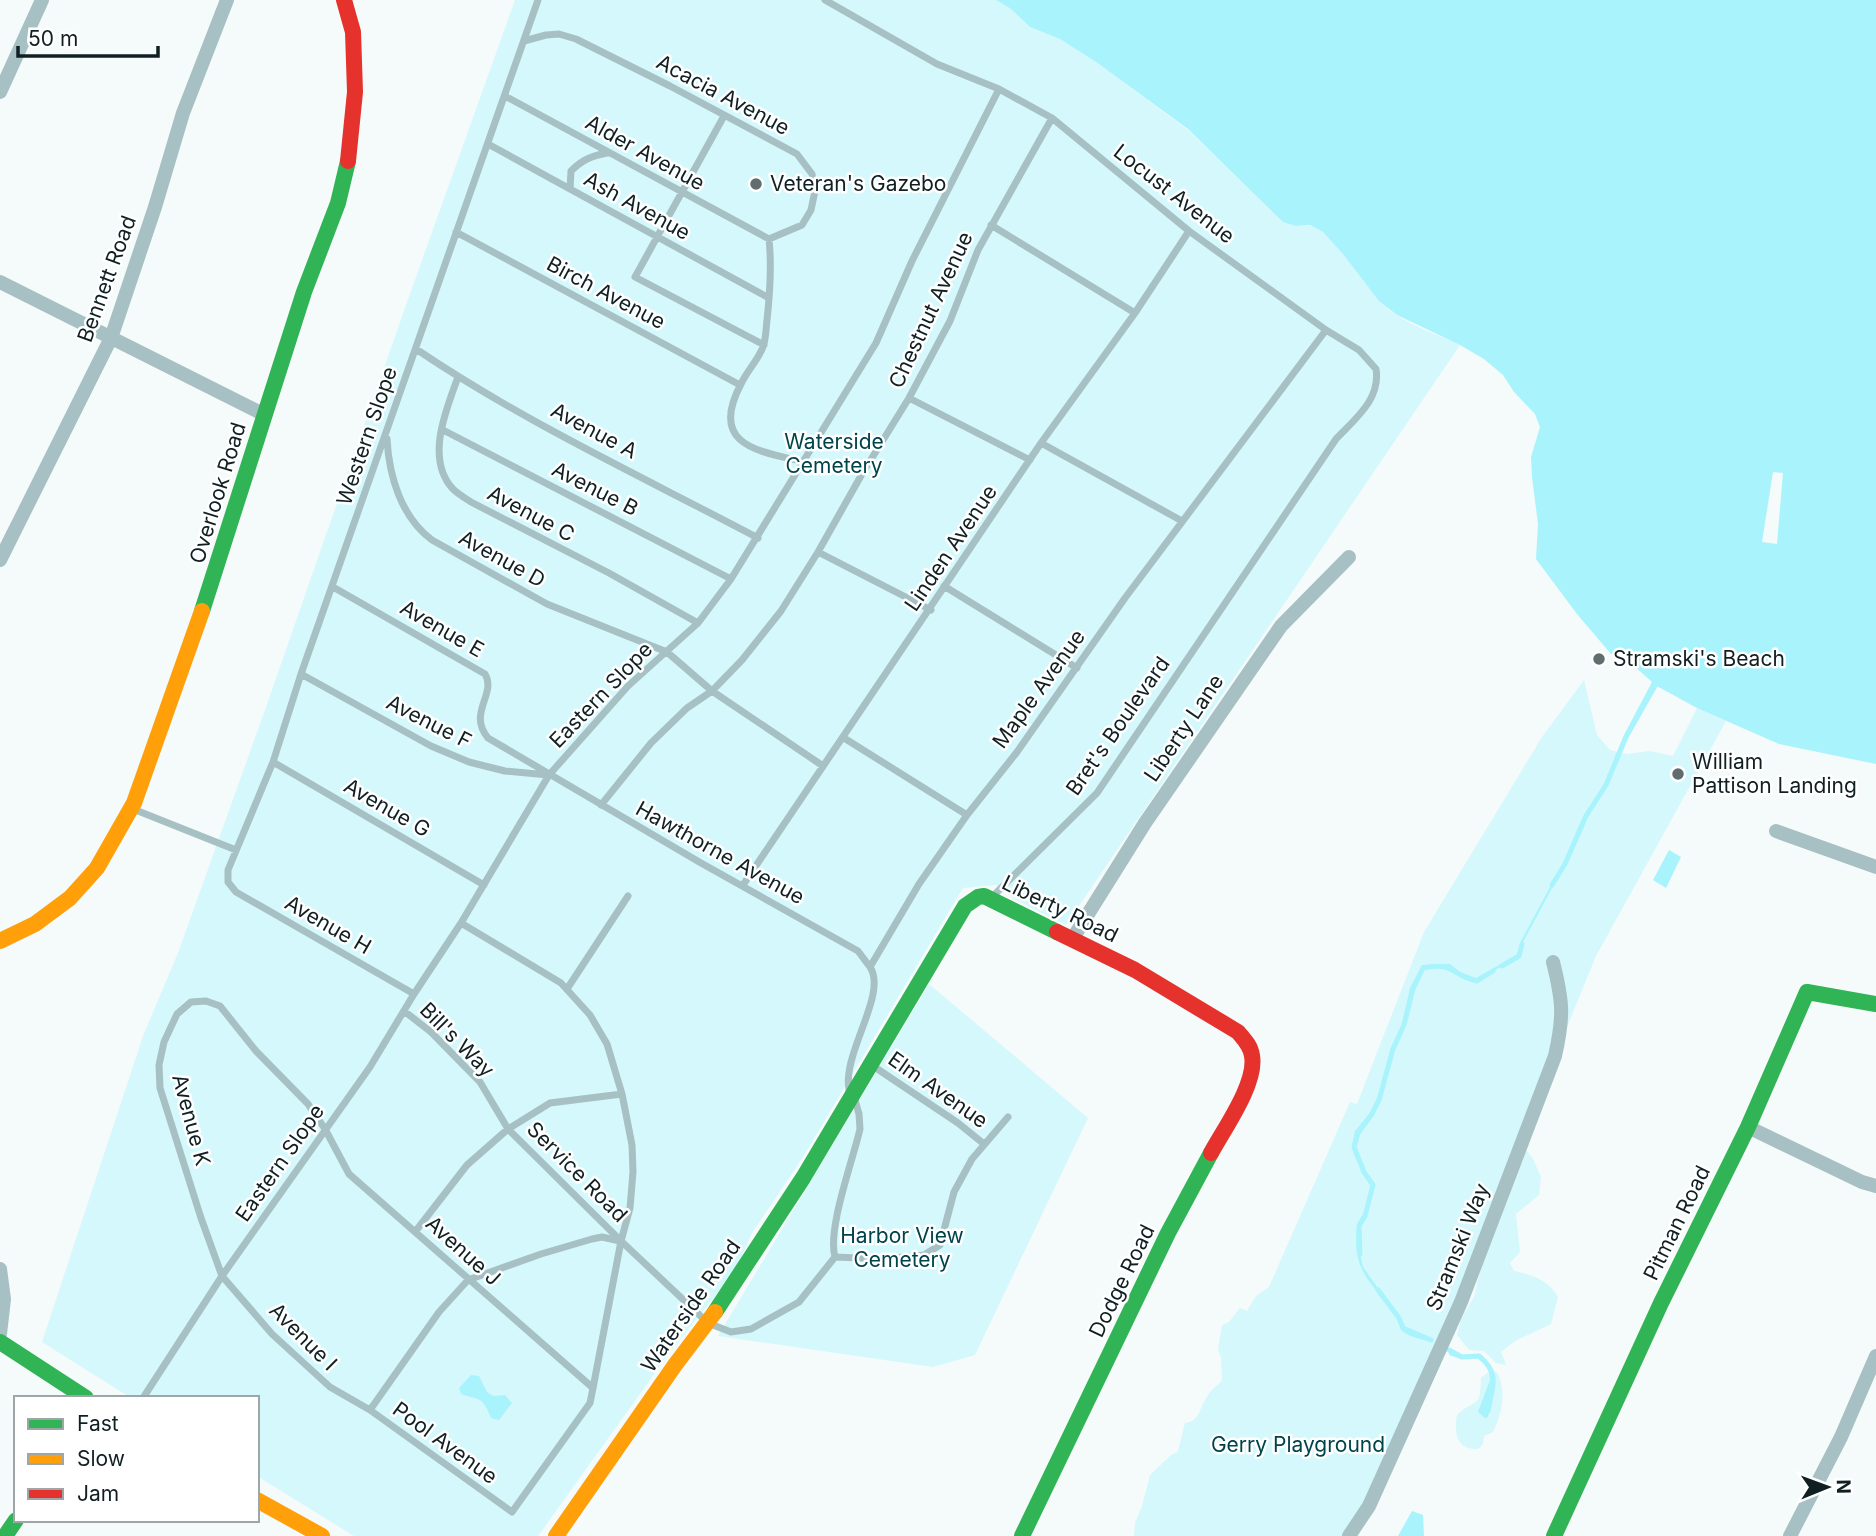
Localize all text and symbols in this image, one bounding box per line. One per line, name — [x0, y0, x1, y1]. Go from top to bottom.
scale bar — [18, 14, 158, 58]
text: 50 m — [28, 26, 78, 51]
street label: Acacia Avenue — [652, 49, 794, 140]
street label: Alder Avenue — [581, 110, 709, 196]
street label: Locust Avenue — [1109, 139, 1240, 249]
street label: Ash Avenue — [580, 166, 695, 245]
place label: Veteran's Gazebo — [770, 171, 946, 196]
marker: Veteran's Gazebo — [748, 176, 764, 192]
street label: Bennett Road — [72, 212, 141, 346]
street label: Chestnut Avenue — [883, 228, 978, 392]
street label: Birch Avenue — [543, 251, 670, 334]
street label: Western Slope — [331, 363, 402, 508]
street label: Avenue A — [547, 397, 642, 464]
street label: Overlook Road — [184, 419, 251, 566]
park label: Waterside Cemetery — [784, 429, 884, 478]
street label: Avenue B — [548, 456, 643, 521]
street label: Avenue C — [483, 480, 579, 547]
street label: Linden Avenue — [899, 480, 1002, 615]
street label: Avenue D — [455, 525, 550, 592]
street label: Avenue E — [396, 595, 488, 662]
street label: Maple Avenue — [987, 624, 1090, 753]
street label: Eastern Slope — [544, 637, 657, 753]
place label: Stramski's Beach — [1613, 646, 1785, 671]
marker: Stramski's Beach — [1591, 651, 1607, 667]
street label: Bret's Boulevard — [1061, 652, 1175, 800]
street label: Liberty Lane — [1139, 669, 1229, 786]
street label: Avenue F — [383, 690, 476, 754]
place label: William Pattison Landing — [1692, 749, 1857, 798]
marker: William Pattison Landing — [1670, 766, 1686, 782]
street label: Avenue G — [340, 773, 435, 842]
street label: Hawthorne Avenue — [632, 796, 809, 909]
street label: Liberty Road — [998, 870, 1122, 947]
street label: Avenue H — [281, 890, 376, 959]
street label: Bill's Way — [415, 997, 500, 1082]
street label: Elm Avenue — [884, 1046, 993, 1133]
street label: Avenue K — [167, 1071, 216, 1168]
street label: Eastern Slope — [230, 1099, 329, 1226]
street label: Service Road — [522, 1116, 633, 1227]
street label: Pitman Road — [1638, 1161, 1715, 1284]
street label: Stramski Way — [1421, 1179, 1494, 1314]
street label: Avenue J — [421, 1211, 506, 1291]
street label: Dodge Road — [1084, 1220, 1160, 1341]
park label: Harbor View Cemetery — [840, 1223, 964, 1272]
street label: Waterside Road — [636, 1235, 746, 1377]
street label: Avenue I — [264, 1298, 342, 1376]
legend — [14, 1396, 259, 1522]
street label: Pool Avenue — [388, 1396, 502, 1489]
text: Fast — [77, 1411, 119, 1436]
park label: Gerry Playground — [1211, 1432, 1385, 1457]
text: Slow — [77, 1446, 125, 1471]
north arrow — [1792, 1452, 1862, 1522]
text: N — [1832, 1479, 1855, 1494]
text: Jam — [77, 1481, 119, 1506]

